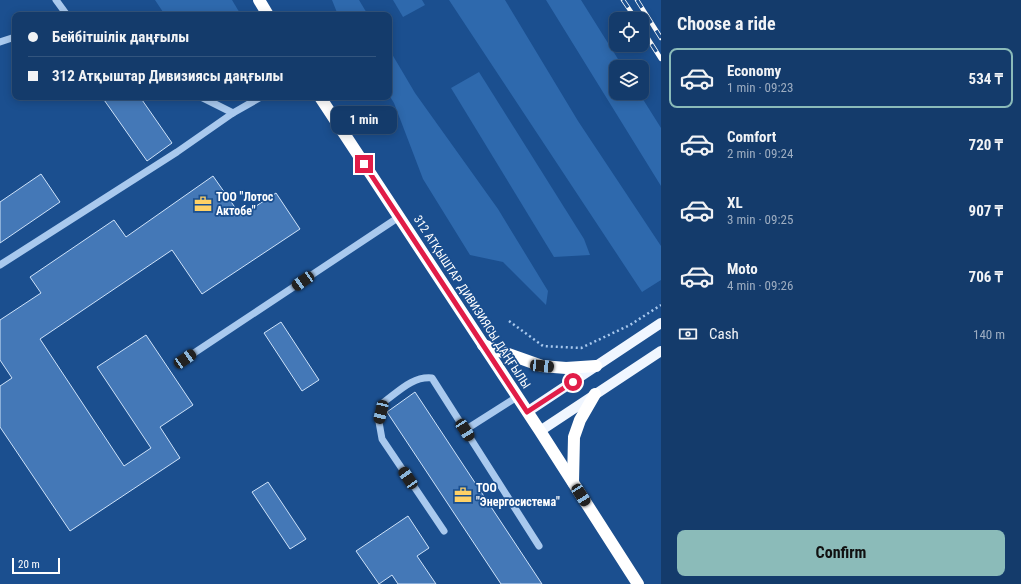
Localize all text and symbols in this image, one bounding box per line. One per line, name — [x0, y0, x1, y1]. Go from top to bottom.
map controls — [609, 12, 649, 100]
button: locate — [609, 12, 649, 52]
text: Choose a ride — [677, 13, 776, 34]
text: Бейбітшілік даңғылы — [52, 28, 189, 46]
button: layers — [609, 60, 649, 100]
icon: car — [679, 60, 715, 96]
text: Economy — [727, 62, 781, 80]
text: 312 Атқыштар Дивизиясы даңғылы — [52, 67, 283, 85]
text: 534 ₸ — [969, 70, 1003, 88]
text: 1 min · 09:23 — [727, 80, 793, 95]
callout: 1 min — [331, 106, 397, 134]
text: 1 min — [350, 112, 378, 127]
icon: car — [679, 126, 715, 162]
text: Comfort — [727, 128, 776, 146]
text: 720 ₸ — [969, 136, 1003, 154]
text: 2 min · 09:24 — [727, 146, 793, 161]
route end — [355, 155, 373, 173]
place label: ТОО "Лотос Актобе" — [216, 190, 274, 218]
icon: car — [679, 192, 715, 228]
office icon: ТОО "Лотос Актобе" — [193, 194, 213, 214]
text: XL — [727, 194, 743, 212]
text: 907 ₸ — [969, 202, 1003, 220]
text: 3 min · 09:25 — [727, 212, 793, 227]
street label: 312 АТҚЫШТАР ДИВИЗИЯСЫ ДАҢҒЫЛЫ — [411, 213, 533, 391]
icon: car — [679, 258, 715, 294]
text: Moto — [727, 260, 758, 278]
text: 706 ₸ — [969, 268, 1003, 286]
car — [290, 269, 316, 293]
text: 4 min · 09:26 — [727, 278, 793, 293]
icon: cash — [677, 323, 699, 345]
text: Cash — [709, 325, 739, 343]
text: 140 m — [973, 327, 1005, 342]
car — [172, 347, 198, 371]
car — [530, 359, 554, 373]
route start — [564, 373, 582, 391]
car — [372, 399, 390, 425]
car — [453, 417, 477, 443]
car — [396, 465, 420, 491]
place label: ТОО "Энергосистема" — [476, 481, 560, 509]
car — [569, 482, 593, 508]
office icon: ТОО "Энергосистема" — [453, 485, 473, 505]
button: Confirm — [677, 530, 1005, 576]
scale bar — [12, 556, 60, 575]
text: 20 m — [18, 558, 40, 571]

